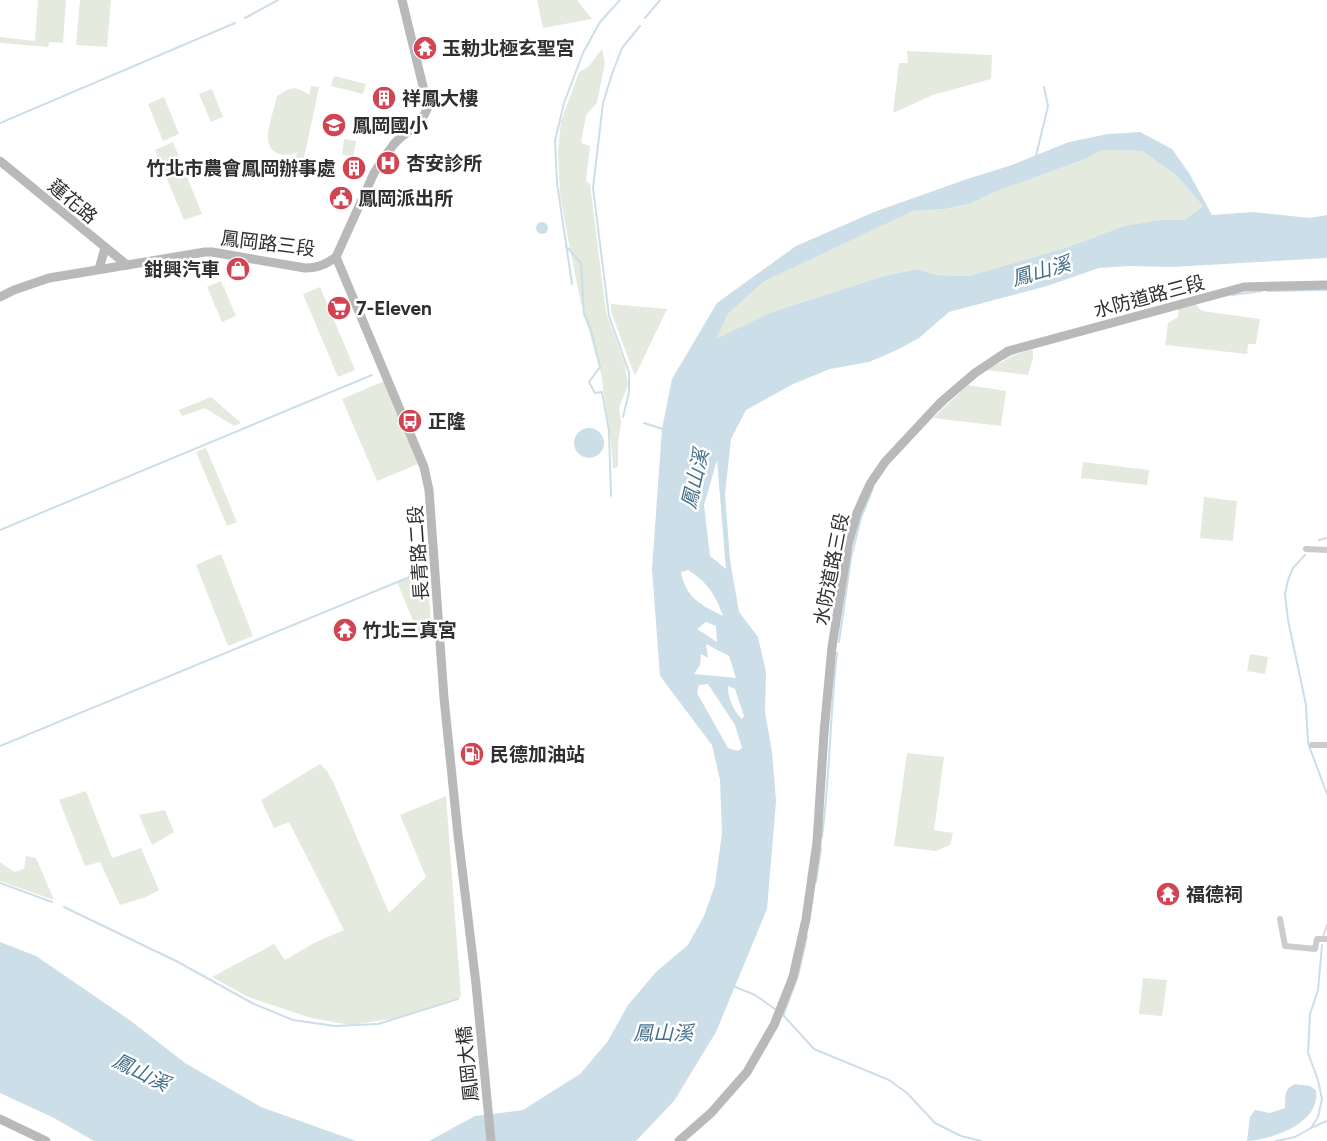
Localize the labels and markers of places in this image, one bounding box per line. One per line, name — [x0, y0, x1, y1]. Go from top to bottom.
temple icon: 玉勅北極玄聖宮 — [412, 35, 438, 61]
place label: 玉勅北極玄聖宮 — [442, 37, 575, 60]
building icon: 祥鳳大樓 — [371, 85, 397, 111]
place label: 祥鳳大樓 — [402, 87, 478, 110]
school or university icon: 鳳岡國小 — [321, 112, 347, 138]
place label: 鳳岡國小 — [352, 114, 428, 137]
hospital icon: 杏安診所 — [375, 150, 401, 176]
place label: 杏安診所 — [406, 152, 482, 175]
building icon: 竹北市農會鳳岡辦事處 — [341, 155, 367, 181]
place label: 竹北市農會鳳岡辦事處 — [146, 157, 336, 180]
public building icon: 鳳岡派出所 — [328, 185, 354, 211]
place label: 鳳岡派出所 — [358, 187, 453, 210]
shop icon: 鉗興汽車 — [225, 256, 251, 282]
place label: 鉗興汽車 — [144, 258, 220, 281]
supermarket icon: 7-Eleven — [326, 295, 352, 321]
place label: 7-Eleven — [356, 297, 432, 320]
bus stop icon: 正隆 — [397, 408, 423, 434]
place label: 正隆 — [428, 410, 466, 433]
temple icon: 竹北三真宮 — [332, 617, 358, 643]
place label: 竹北三真宮 — [362, 619, 457, 642]
fuel station icon: 民德加油站 — [459, 741, 485, 767]
place label: 民德加油站 — [490, 743, 585, 766]
temple icon: 福德祠 — [1155, 881, 1181, 907]
place label: 福德祠 — [1186, 883, 1243, 906]

